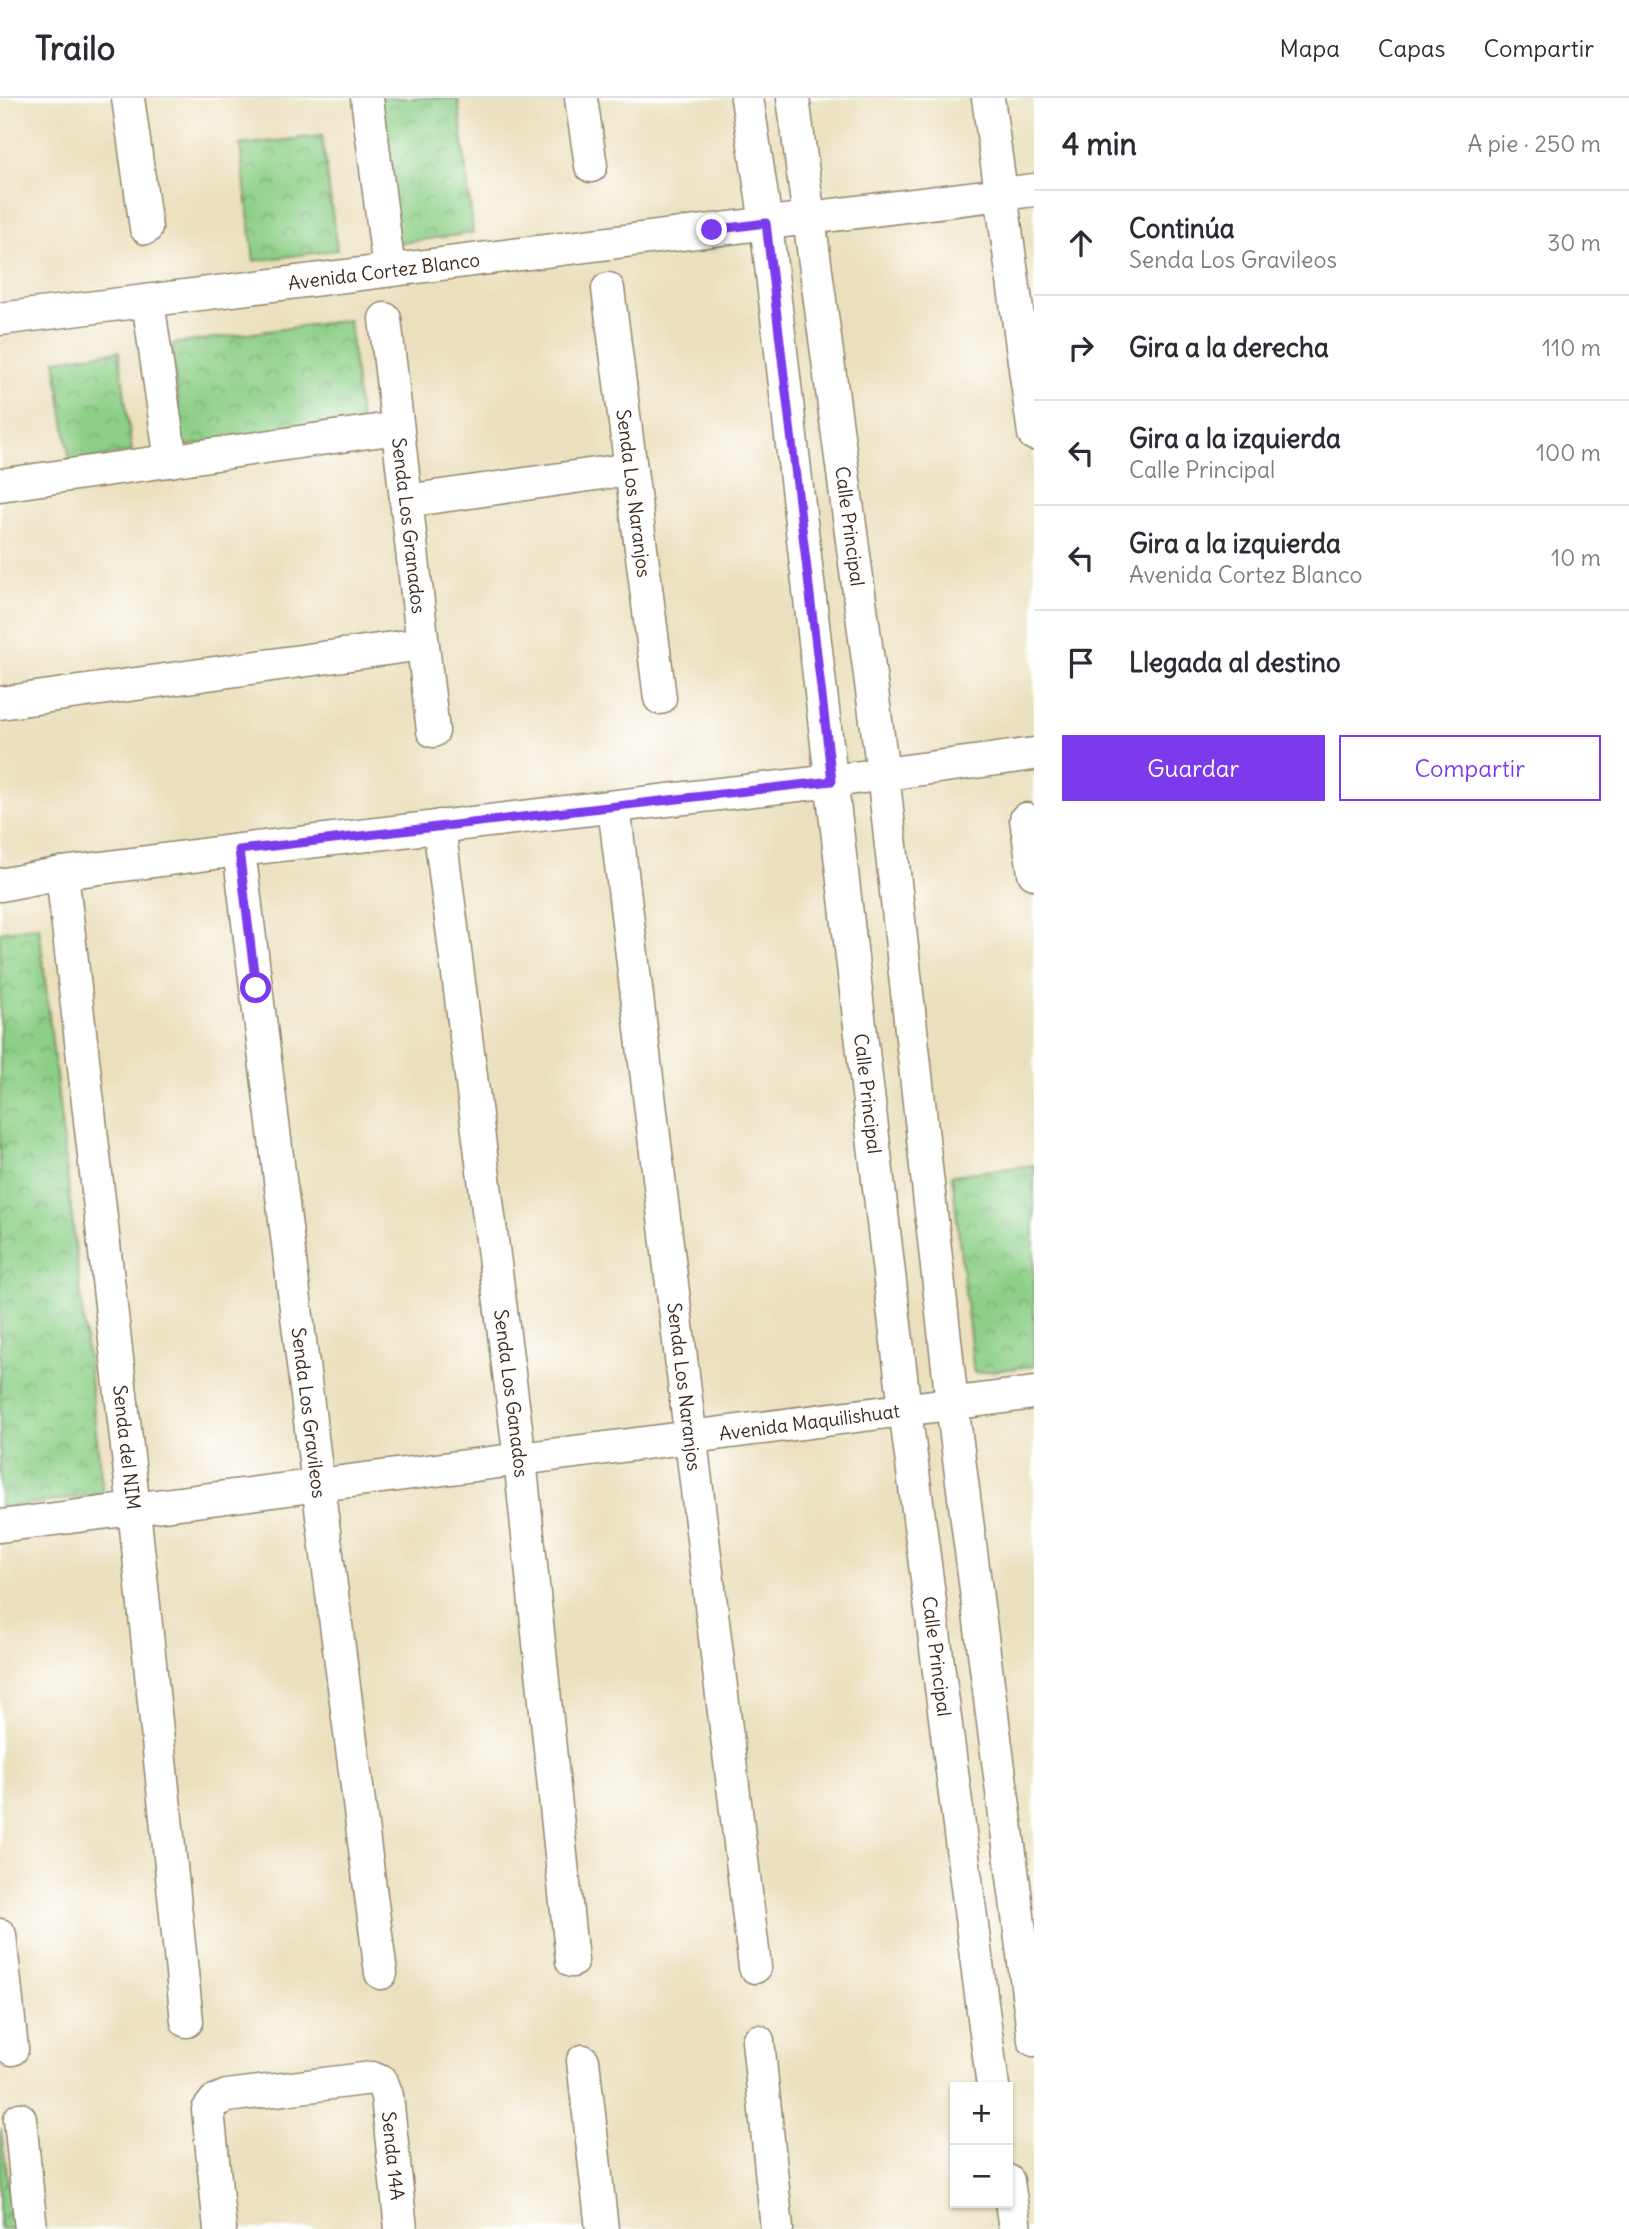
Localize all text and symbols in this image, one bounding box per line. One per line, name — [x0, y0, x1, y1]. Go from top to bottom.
text: Trailo — [35, 27, 115, 69]
text: Mapa — [1279, 33, 1340, 63]
text: Capas — [1378, 33, 1445, 63]
text: Compartir — [1483, 33, 1594, 63]
text: 4 min — [1062, 125, 1137, 163]
text: A pie · 250 m — [1467, 129, 1601, 158]
text: Continúa — [1129, 212, 1235, 245]
route end — [696, 214, 727, 245]
icon: ahead — [1062, 224, 1100, 262]
text: 30 m — [1547, 228, 1601, 257]
text: Senda Los Gravileos — [1129, 245, 1337, 274]
street label: Avenida Cortez Blanco — [287, 247, 481, 295]
icon: right — [1062, 329, 1100, 367]
text: Gira a la derecha — [1129, 331, 1329, 364]
text: 110 m — [1542, 333, 1601, 362]
street label: Senda Los Naranjos — [611, 408, 657, 579]
text: Gira a la izquierda — [1129, 422, 1341, 455]
icon: left — [1062, 434, 1100, 472]
street label: Senda Los Granados — [387, 436, 431, 615]
text: 100 m — [1536, 438, 1601, 467]
text: Calle Principal — [1129, 455, 1275, 484]
street label: Calle Principal — [830, 465, 870, 588]
text: Gira a la izquierda — [1129, 527, 1341, 560]
icon: left — [1062, 539, 1100, 577]
text: 10 m — [1551, 543, 1601, 572]
text: Avenida Cortez Blanco — [1129, 560, 1362, 589]
icon: arrive — [1062, 644, 1100, 682]
text: Llegada al destino — [1129, 646, 1341, 679]
button: Guardar — [1062, 735, 1325, 801]
button: Compartir — [1339, 735, 1601, 801]
route start — [240, 972, 271, 1003]
street label: Calle Principal — [849, 1032, 887, 1155]
street label: Senda Los Naranjos — [662, 1301, 707, 1472]
street label: Senda Los Ganados — [489, 1308, 534, 1479]
street label: Senda Los Gravileos — [286, 1326, 332, 1499]
street label: Senda del NIM — [108, 1384, 146, 1511]
street label: Avenida Maquilishuat — [718, 1398, 901, 1445]
street label: Calle Principal — [917, 1595, 957, 1718]
map controls — [950, 2082, 1013, 2208]
button: + — [950, 2082, 1013, 2145]
street label: Senda 14A — [377, 2110, 410, 2202]
button: − — [950, 2145, 1013, 2208]

